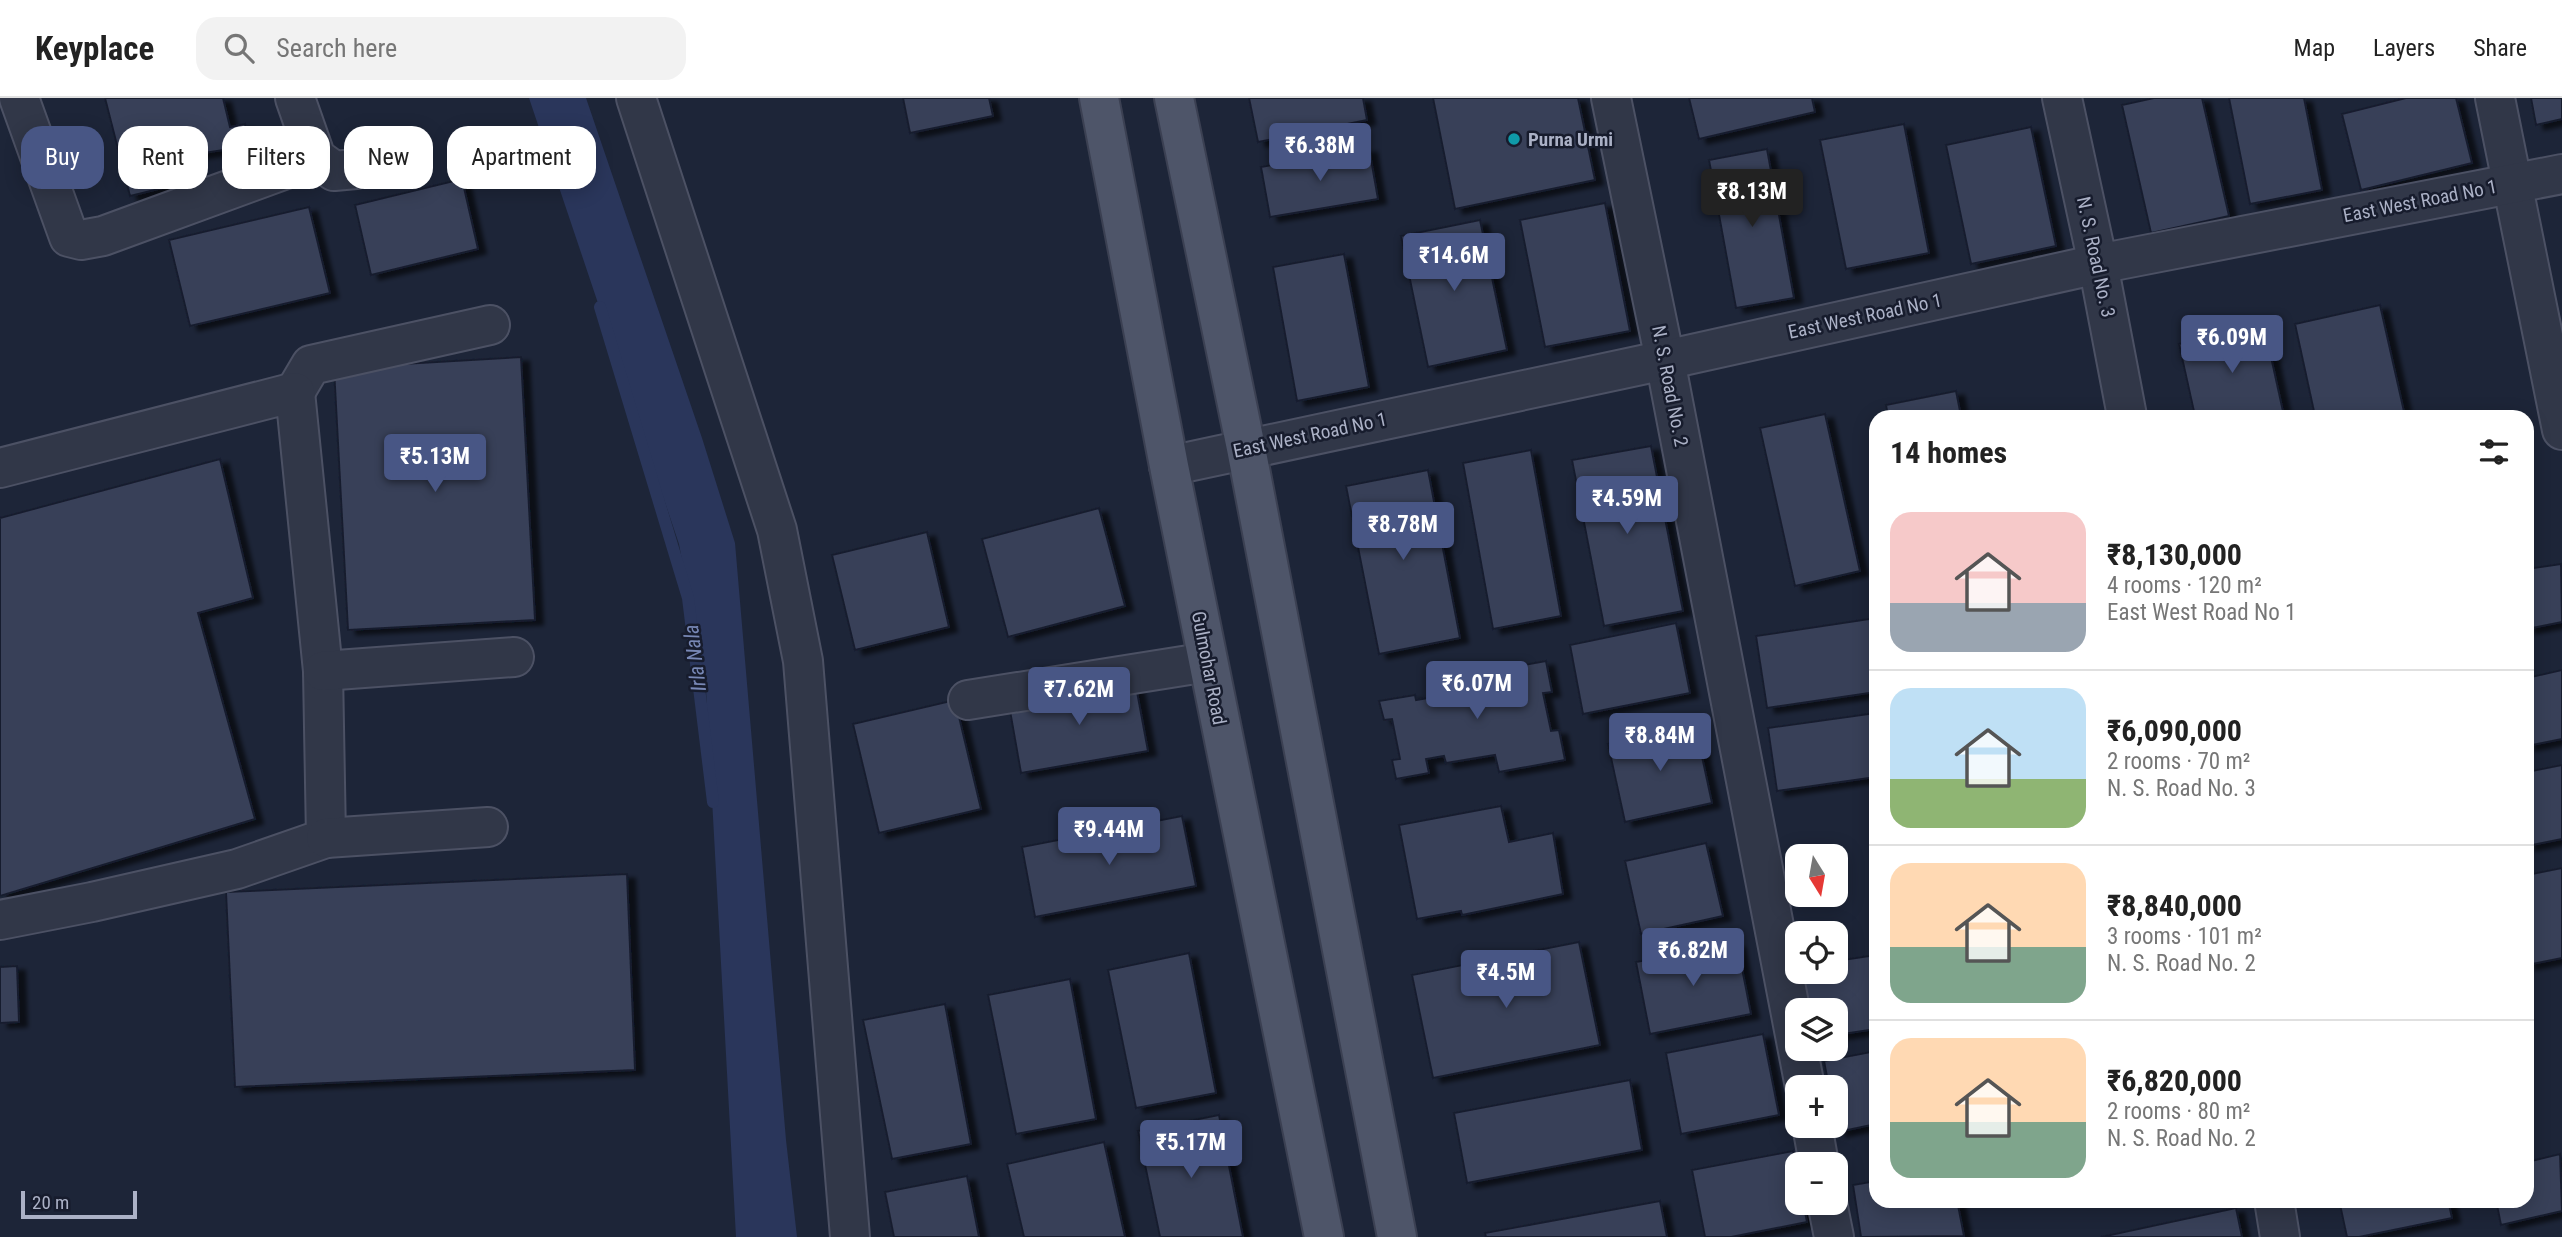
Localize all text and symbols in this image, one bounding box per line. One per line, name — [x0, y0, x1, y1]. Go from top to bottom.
search box — [196, 17, 686, 80]
text: Keyplace — [35, 29, 154, 68]
icon: search — [220, 29, 258, 67]
text: Search here — [276, 33, 397, 63]
text: Map — [2294, 34, 2335, 62]
text: Layers — [2373, 34, 2435, 62]
text: Share — [2473, 34, 2527, 62]
pin: ₹6.38M — [1263, 123, 1377, 183]
chip: Buy — [21, 126, 104, 189]
chip: Rent — [118, 126, 208, 189]
chip: Filters — [222, 126, 330, 189]
chip: New — [344, 126, 433, 189]
chip: Apartment — [447, 126, 596, 189]
place label: Purna Urmi — [1528, 128, 1613, 151]
marker: Purna Urmi — [1506, 131, 1522, 147]
text: ₹6.38M — [1285, 132, 1355, 159]
pin: ₹8.13M — [1695, 170, 1809, 229]
street label: East West Road No 1 — [2341, 175, 2499, 227]
text: ₹8.13M — [1717, 178, 1787, 205]
street label: N. S. Road No. 3 — [2072, 194, 2120, 320]
pin: ₹14.6M — [1397, 234, 1511, 293]
text: ₹14.6M — [1419, 242, 1489, 269]
street label: East West Road No 1 — [1786, 288, 1944, 344]
pin: ₹6.09M — [2175, 316, 2289, 375]
street label: N. S. Road No. 2 — [1647, 323, 1693, 449]
text: ₹6.09M — [2197, 324, 2267, 351]
street label: East West Road No 1 — [1231, 407, 1389, 463]
icon: filters — [2475, 433, 2513, 471]
pin: ₹5.13M — [378, 434, 492, 494]
text: 14 homes — [1890, 435, 2007, 470]
text: ₹5.13M — [400, 443, 470, 470]
pin: ₹4.59M — [1570, 476, 1684, 536]
text: ₹4.59M — [1592, 485, 1662, 512]
pin: ₹8.78M — [1346, 503, 1460, 562]
text: ₹8.78M — [1368, 511, 1438, 538]
text: ₹8,130,000 — [2107, 537, 2242, 572]
icon: home — [1946, 540, 2030, 624]
text: 4 rooms · 120 m² — [2107, 572, 2262, 599]
text: East West Road No 1 — [2107, 599, 2296, 626]
street label: Gulmohar Road — [1187, 609, 1231, 727]
water label: Irla Nala — [679, 623, 711, 693]
pin: ₹6.07M — [1420, 662, 1534, 721]
pin: ₹7.62M — [1022, 668, 1136, 727]
text: ₹6.07M — [1442, 670, 1512, 697]
text: ₹7.62M — [1044, 676, 1114, 703]
text: ₹6,090,000 — [2107, 713, 2242, 748]
pin: ₹8.84M — [1603, 714, 1717, 773]
icon: home — [1946, 716, 2030, 800]
text: ₹8.84M — [1625, 722, 1695, 749]
text: 2 rooms · 70 m² — [2107, 748, 2250, 775]
text: N. S. Road No. 3 — [2107, 775, 2256, 802]
pin: ₹9.44M — [1052, 808, 1166, 867]
text: ₹9.44M — [1074, 816, 1144, 843]
north arrow — [1785, 844, 1848, 906]
map controls — [1785, 844, 1848, 1215]
text: ₹8,840,000 — [2107, 888, 2242, 923]
icon: home — [1946, 891, 2030, 975]
button: locate — [1785, 921, 1848, 984]
text: 3 rooms · 101 m² — [2107, 923, 2262, 950]
pin: ₹6.82M — [1636, 928, 1750, 988]
text: ₹6.82M — [1658, 937, 1728, 964]
pin: ₹4.5M — [1457, 950, 1555, 1010]
text: N. S. Road No. 2 — [2107, 950, 2256, 977]
text: ₹4.5M — [1477, 959, 1535, 986]
button: layers — [1785, 998, 1848, 1061]
text: ₹6,820,000 — [2107, 1063, 2242, 1098]
icon: home — [1946, 1066, 2030, 1150]
button: + — [1785, 1075, 1848, 1138]
text: 2 rooms · 80 m² — [2107, 1098, 2250, 1125]
pin: ₹5.17M — [1134, 1121, 1248, 1180]
text: N. S. Road No. 2 — [2107, 1125, 2256, 1152]
text: ₹5.17M — [1156, 1129, 1226, 1156]
button: − — [1785, 1152, 1848, 1215]
scale bar — [21, 1188, 136, 1220]
text: 20 m — [32, 1191, 69, 1214]

